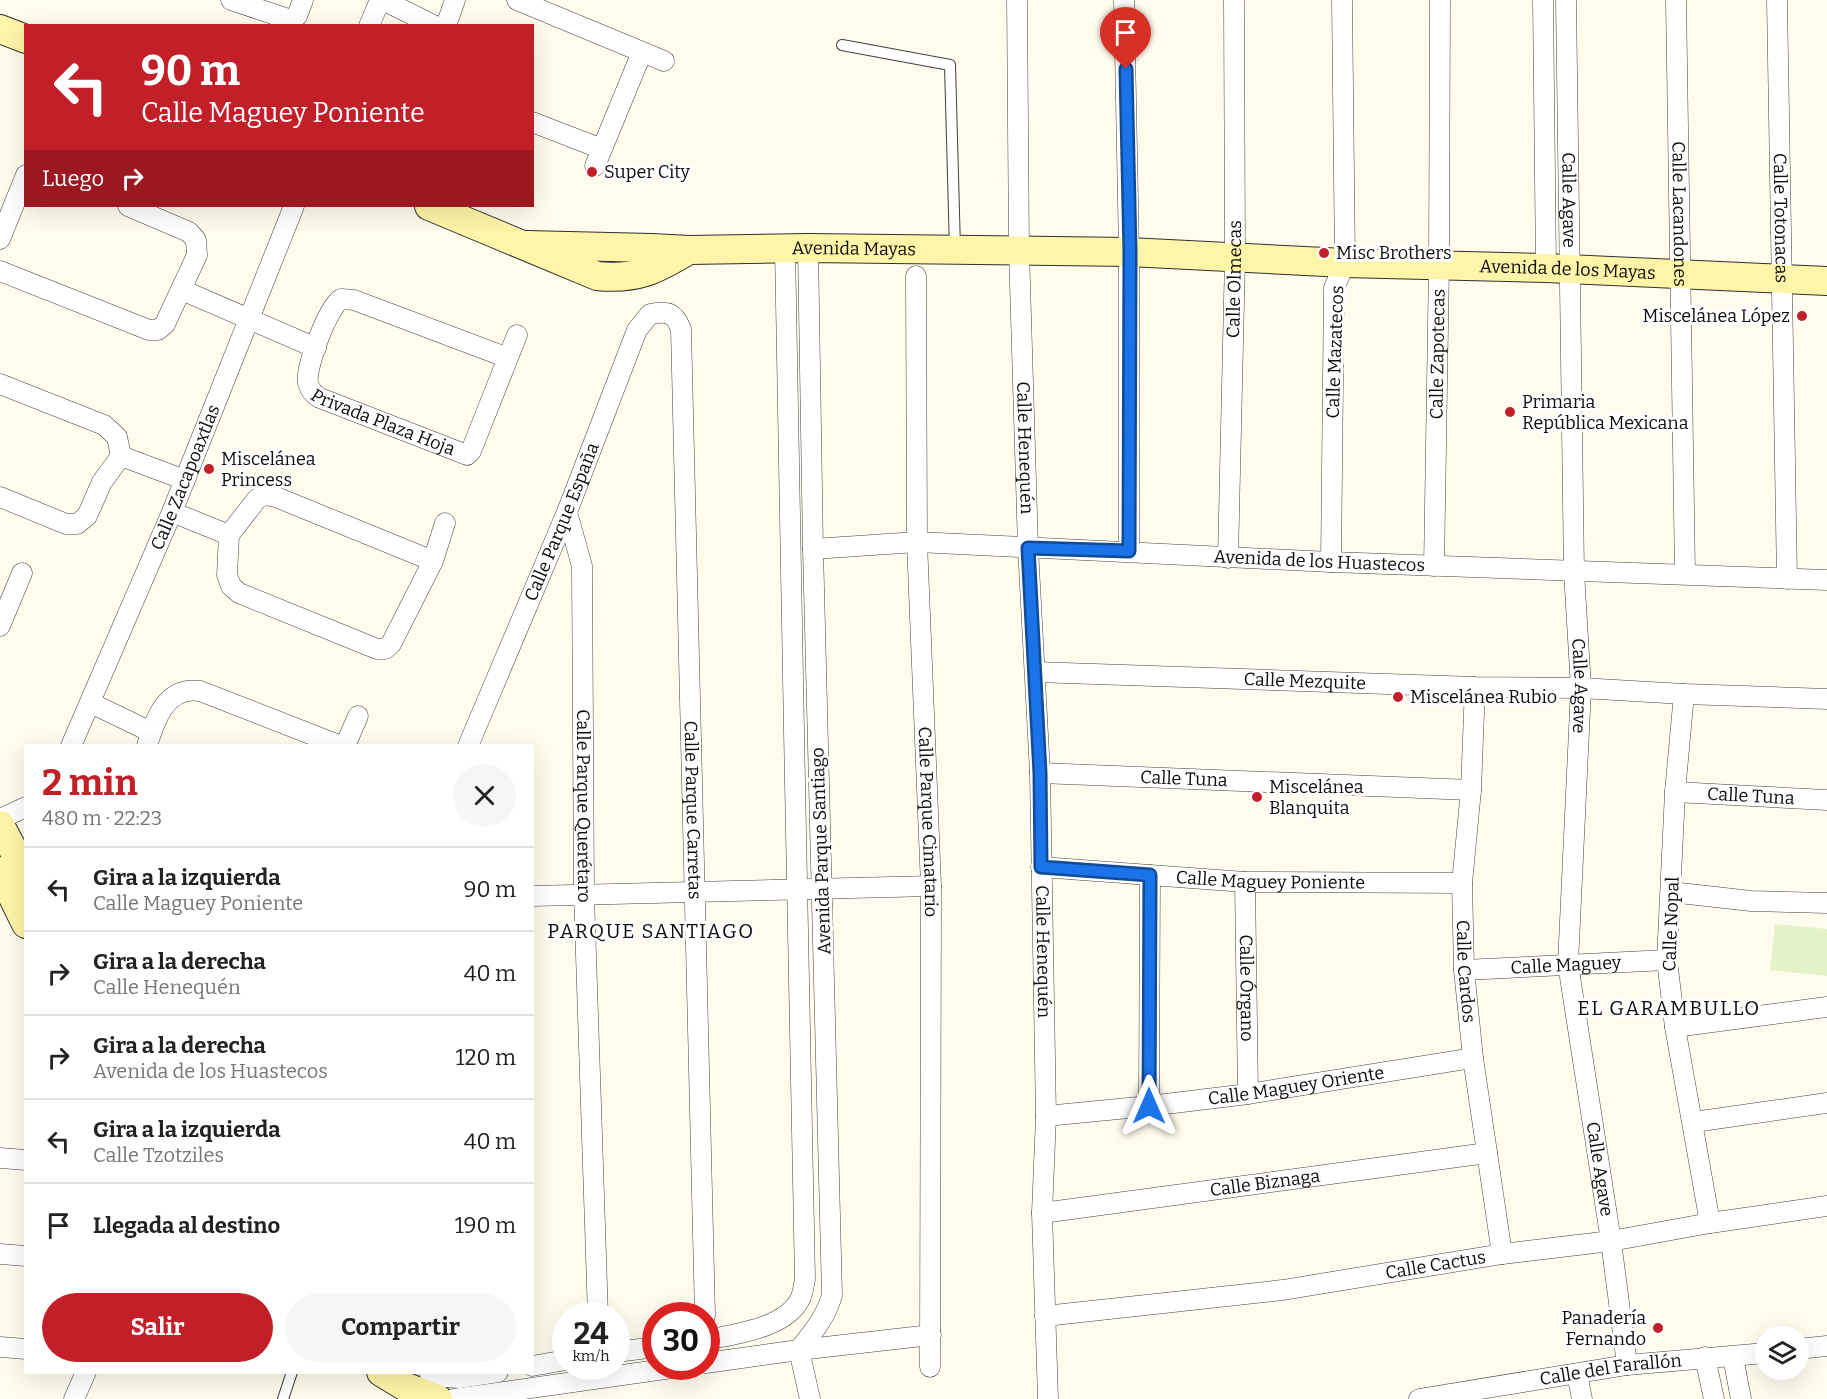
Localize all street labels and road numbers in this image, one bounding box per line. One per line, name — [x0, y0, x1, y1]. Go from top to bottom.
street label: Calle Lacandones — [1667, 141, 1691, 287]
street label: Calle Agave — [1557, 152, 1580, 248]
street label: Calle Totonacas — [1769, 153, 1793, 283]
street label: Calle Olmecas — [1222, 220, 1246, 338]
street label: Avenida Mayas — [792, 237, 916, 260]
street label: Avenida de los Mayas — [1479, 255, 1656, 284]
street label: Calle Mazatecos — [1322, 285, 1348, 419]
street label: Calle Zapotecas — [1425, 289, 1450, 419]
street label: Calle Henequén — [1012, 381, 1038, 515]
street label: Privada Plaza Hoja — [306, 384, 458, 460]
street label: Calle Zacapoaxtlas — [146, 401, 225, 553]
street label: Calle Parque España — [520, 439, 604, 604]
street label: Avenida de los Huastecos — [1213, 545, 1425, 576]
street label: Calle Agave — [1567, 637, 1592, 734]
street label: Calle Mezquite — [1243, 668, 1366, 694]
street label: Calle Parque Querétaro — [572, 709, 595, 903]
street label: Calle Parque Carretas — [680, 720, 706, 900]
street label: Calle Parque Cimatario — [914, 726, 942, 917]
street label: Avenida Parque Santiago — [806, 747, 836, 955]
street label: Calle Tuna — [1140, 766, 1228, 791]
street label: Calle Tuna — [1707, 783, 1795, 809]
street label: Calle Maguey Poniente — [1175, 866, 1365, 894]
street label: Calle Nopal — [1658, 876, 1684, 972]
street label: Calle Henequén — [1031, 885, 1055, 1019]
street label: Calle Cardos — [1452, 920, 1480, 1024]
street label: Calle Órgano — [1235, 934, 1258, 1042]
street label: Calle Maguey — [1510, 951, 1622, 979]
street label: Calle Maguey Oriente — [1207, 1061, 1386, 1110]
street label: Calle Agave — [1582, 1120, 1618, 1218]
street label: Calle Biznaga — [1208, 1165, 1322, 1201]
street label: Calle Cactus — [1384, 1246, 1487, 1284]
street label: Calle del Farallón — [1538, 1349, 1683, 1390]

